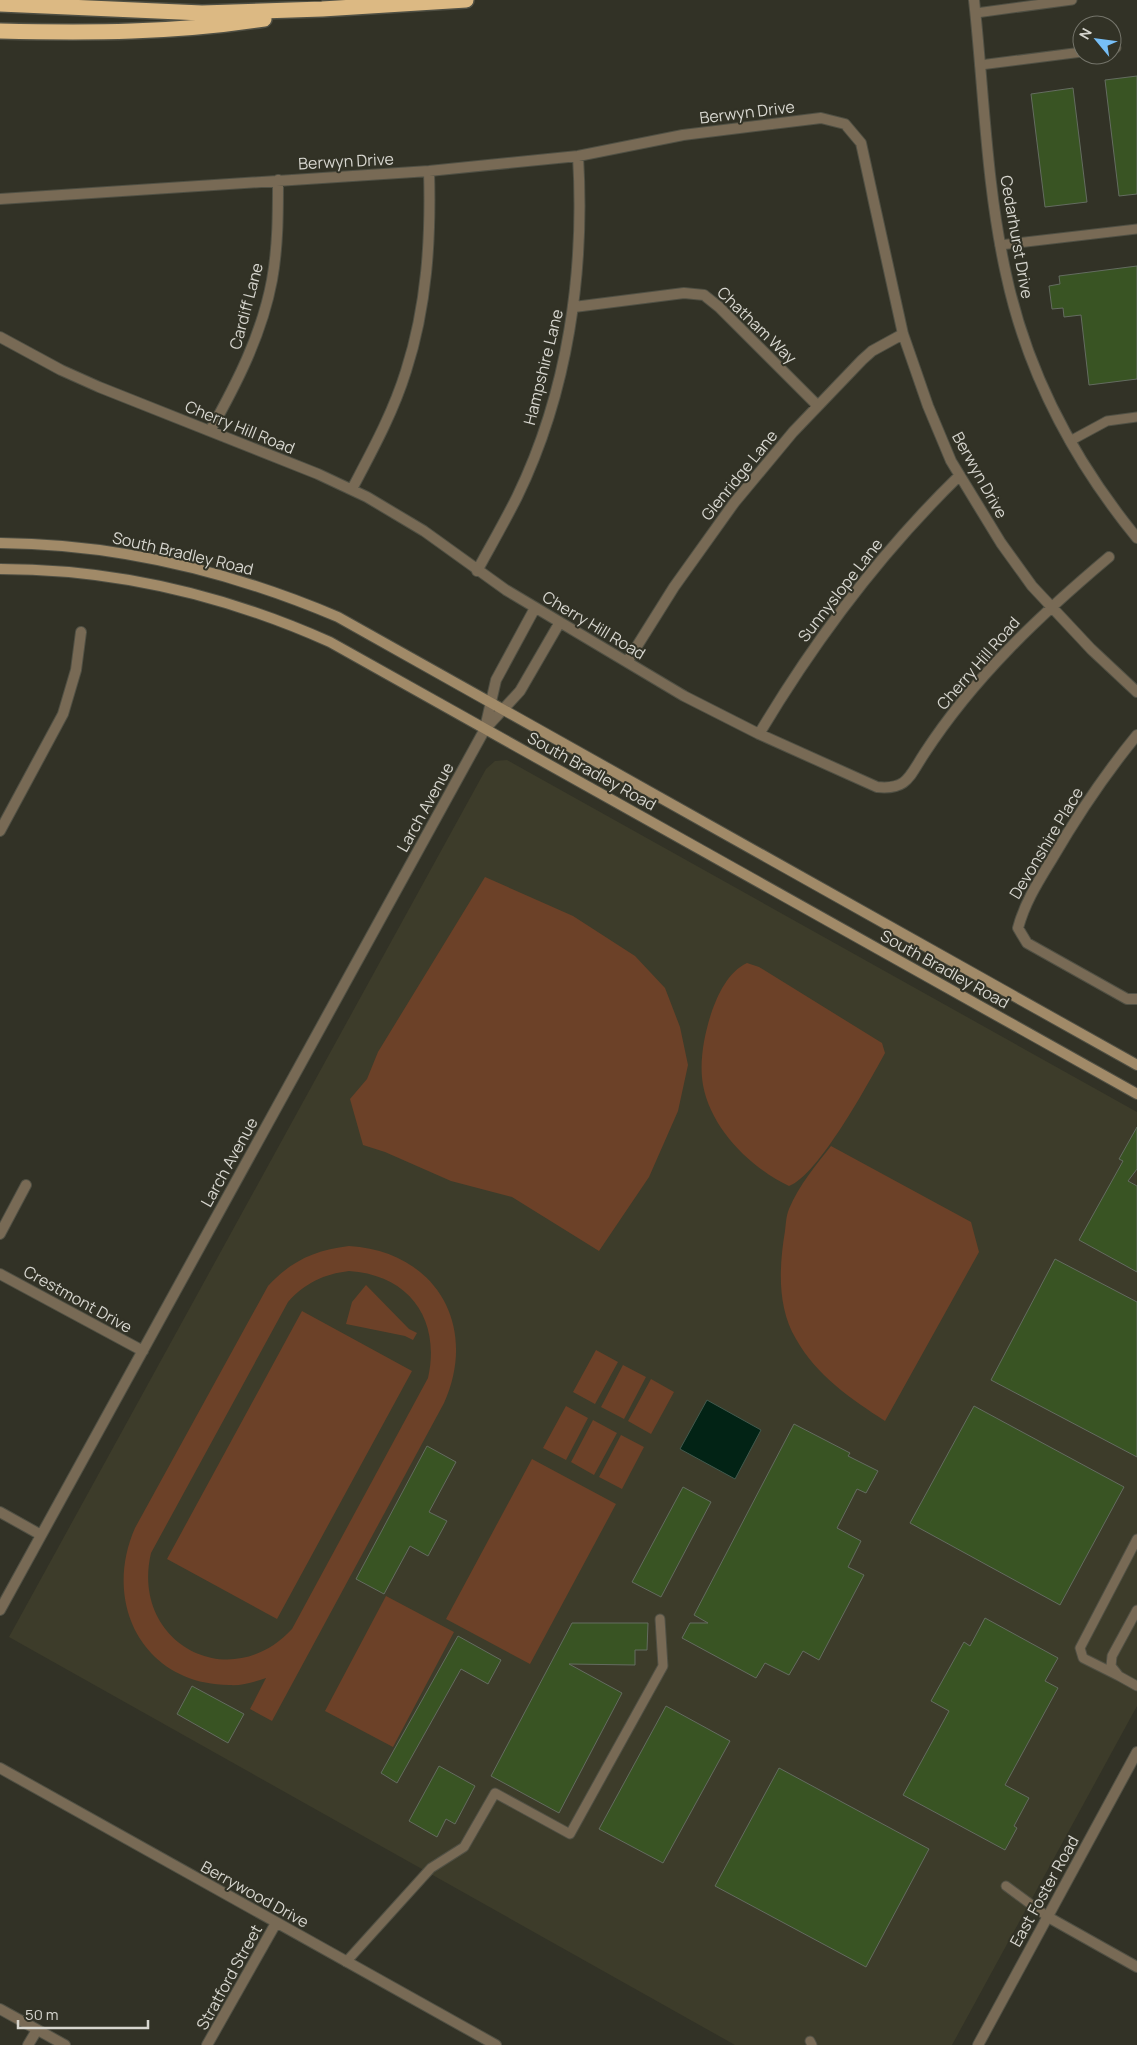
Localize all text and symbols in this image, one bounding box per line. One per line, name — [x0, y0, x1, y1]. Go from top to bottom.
north arrow — [1072, 15, 1122, 65]
text: N — [1074, 24, 1096, 42]
street label: Berwyn Drive — [698, 95, 796, 129]
street label: Berwyn Drive — [298, 148, 394, 174]
street label: Cedarhurst Drive — [995, 174, 1039, 300]
street label: Cardiff Lane — [224, 260, 268, 352]
street label: Chatham Way — [712, 281, 802, 369]
street label: Hampshire Lane — [518, 307, 568, 427]
street label: Cherry Hill Road — [182, 395, 298, 459]
street label: Glenridge Lane — [696, 425, 782, 525]
street label: Berwyn Drive — [947, 428, 1013, 522]
street label: South Bradley Road — [110, 526, 256, 580]
street label: Sunnyslope Lane — [793, 534, 887, 646]
street label: Cherry Hill Road — [538, 586, 650, 664]
street label: Cherry Hill Road — [931, 612, 1025, 714]
street label: South Bradley Road — [524, 726, 660, 816]
street label: Larch Avenue — [391, 758, 459, 856]
street label: Devonshire Place — [1004, 783, 1088, 903]
street label: South Bradley Road — [877, 924, 1013, 1014]
street label: Larch Avenue — [195, 1113, 263, 1211]
street label: Crestmont Drive — [20, 1260, 136, 1338]
street label: East Foster Road — [1004, 1831, 1084, 1951]
street label: Berrywood Drive — [197, 1855, 313, 1933]
street label: Stratford Street — [191, 1920, 267, 2034]
scale bar — [18, 1998, 148, 2030]
text: 50 m — [25, 2004, 59, 2025]

